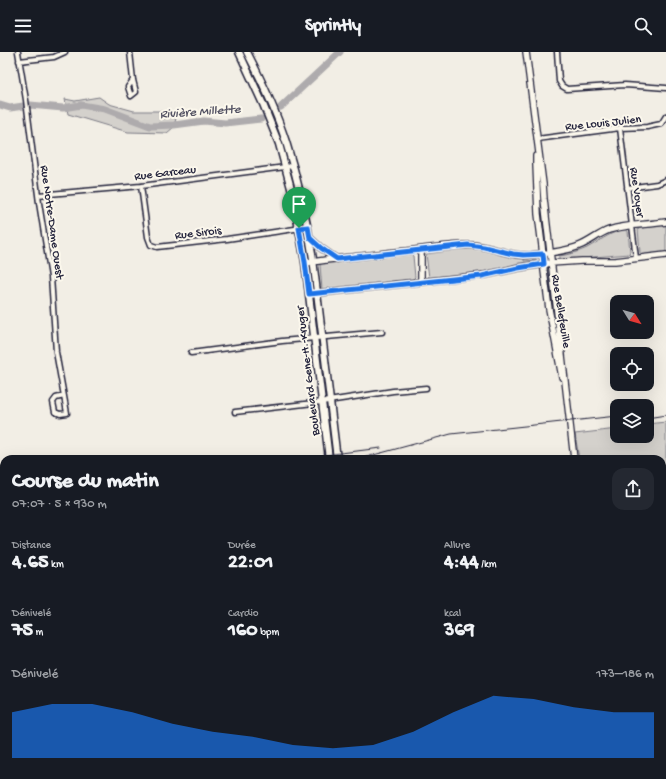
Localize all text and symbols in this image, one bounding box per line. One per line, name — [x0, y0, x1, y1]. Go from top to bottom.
icon: menu — [12, 15, 34, 37]
icon: search — [632, 15, 654, 37]
text: Sprintly — [305, 16, 361, 37]
water label: Rivière Millette — [159, 102, 242, 123]
street label: Rue Louis Julien — [565, 113, 642, 135]
street label: Rue Garceau — [134, 163, 197, 185]
street label: Rue Notre-Dame Ouest — [36, 165, 66, 281]
street label: Rue Voyer — [626, 166, 647, 220]
pin — [282, 187, 316, 228]
icon: arrive — [288, 193, 310, 215]
street label: Rue Sirois — [174, 224, 223, 244]
street label: Rue Bellefeuille — [547, 274, 573, 350]
north arrow — [610, 295, 654, 339]
map controls — [610, 295, 654, 443]
street label: Boulevard Gene-H.-Kruger — [294, 303, 324, 437]
button: locate — [610, 347, 654, 391]
button: layers — [610, 399, 654, 443]
button: share — [612, 468, 654, 510]
text: Course du matin — [12, 469, 159, 495]
text: 07:07 · 5 × 930 m — [12, 497, 107, 512]
text: Distance — [12, 540, 51, 552]
text: Durée — [228, 540, 256, 552]
text: Allure — [444, 540, 470, 552]
text: 4.65 — [12, 552, 48, 575]
text: 22:01 — [228, 552, 273, 575]
text: 4:44 — [444, 552, 479, 575]
text: km — [48, 559, 64, 571]
text: /km — [479, 559, 497, 571]
text: Dénivelé — [12, 608, 51, 620]
text: Cardio — [228, 608, 259, 620]
text: kcal — [444, 608, 461, 620]
text: 75 — [12, 620, 33, 643]
text: 160 — [228, 620, 258, 643]
text: 369 — [444, 620, 475, 643]
text: m — [33, 627, 43, 639]
text: bpm — [258, 627, 279, 639]
text: Dénivelé — [12, 667, 58, 682]
text: 173–186 m — [596, 667, 654, 682]

